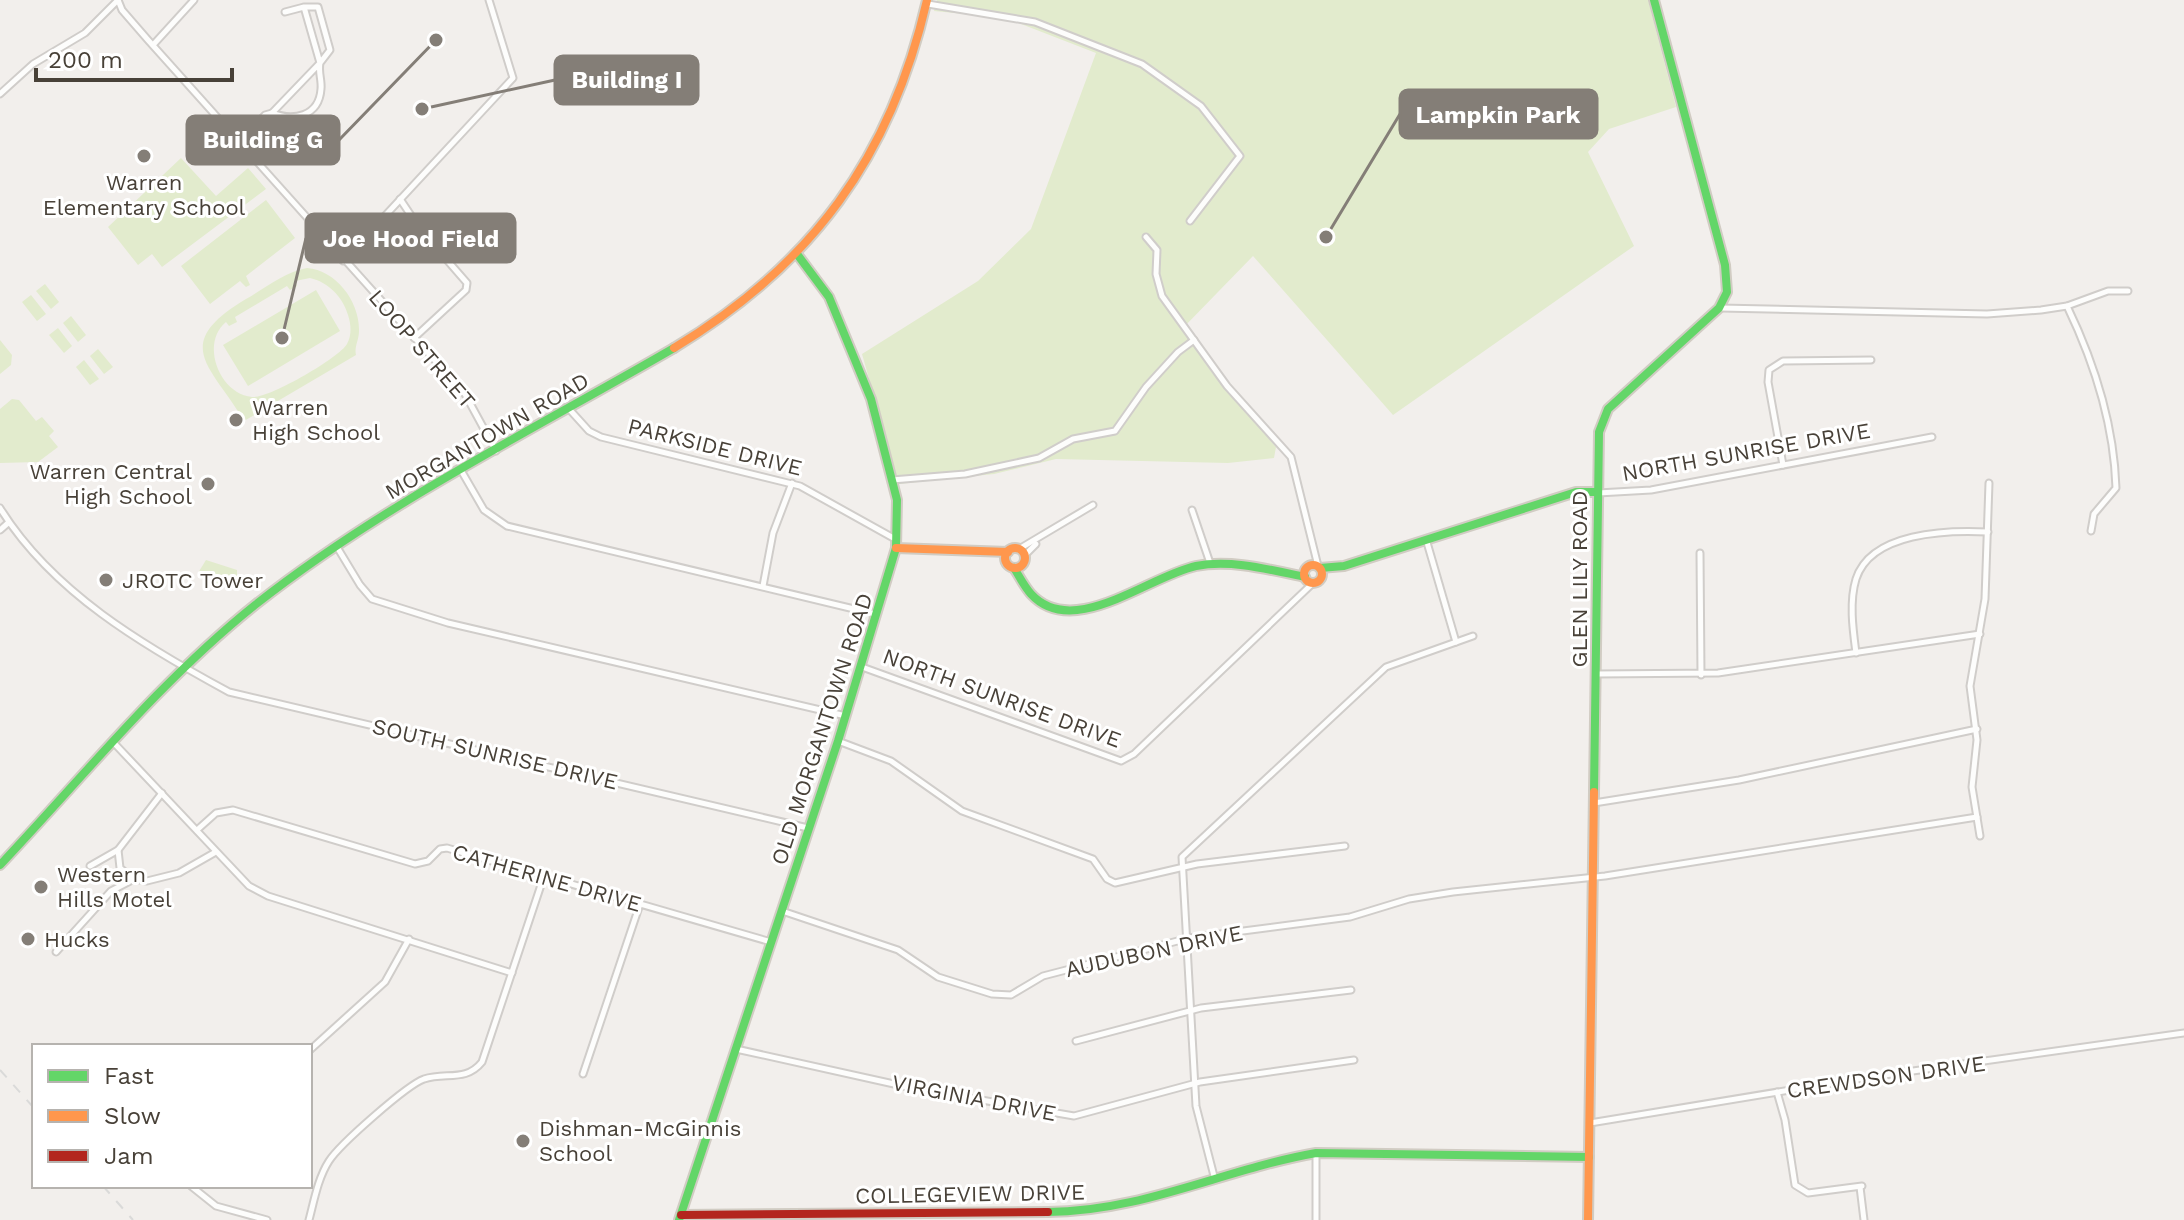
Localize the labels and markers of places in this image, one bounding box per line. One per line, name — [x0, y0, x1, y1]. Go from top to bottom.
callout: Building I — [555, 56, 698, 104]
callout: Lampkin Park — [1400, 90, 1597, 138]
callout: Building G — [187, 116, 339, 164]
marker: Warren Elementary School — [135, 147, 153, 165]
place label: Warren Elementary School — [43, 170, 246, 220]
callout: Joe Hood Field — [306, 214, 515, 262]
place label: Warren High School — [252, 395, 380, 445]
marker: Warren High School — [227, 411, 245, 429]
place label: Warren Central High School — [30, 459, 192, 509]
marker: Warren Central High School — [199, 475, 217, 493]
place label: JROTC Tower — [122, 568, 263, 593]
marker: JROTC Tower — [97, 571, 115, 589]
place label: Western Hills Motel — [57, 862, 172, 912]
marker: Western Hills Motel — [32, 878, 50, 896]
place label: Hucks — [44, 927, 110, 952]
marker: Hucks — [19, 930, 37, 948]
place label: Dishman-McGinnis School — [539, 1116, 741, 1166]
marker: Dishman-McGinnis School — [514, 1132, 532, 1150]

